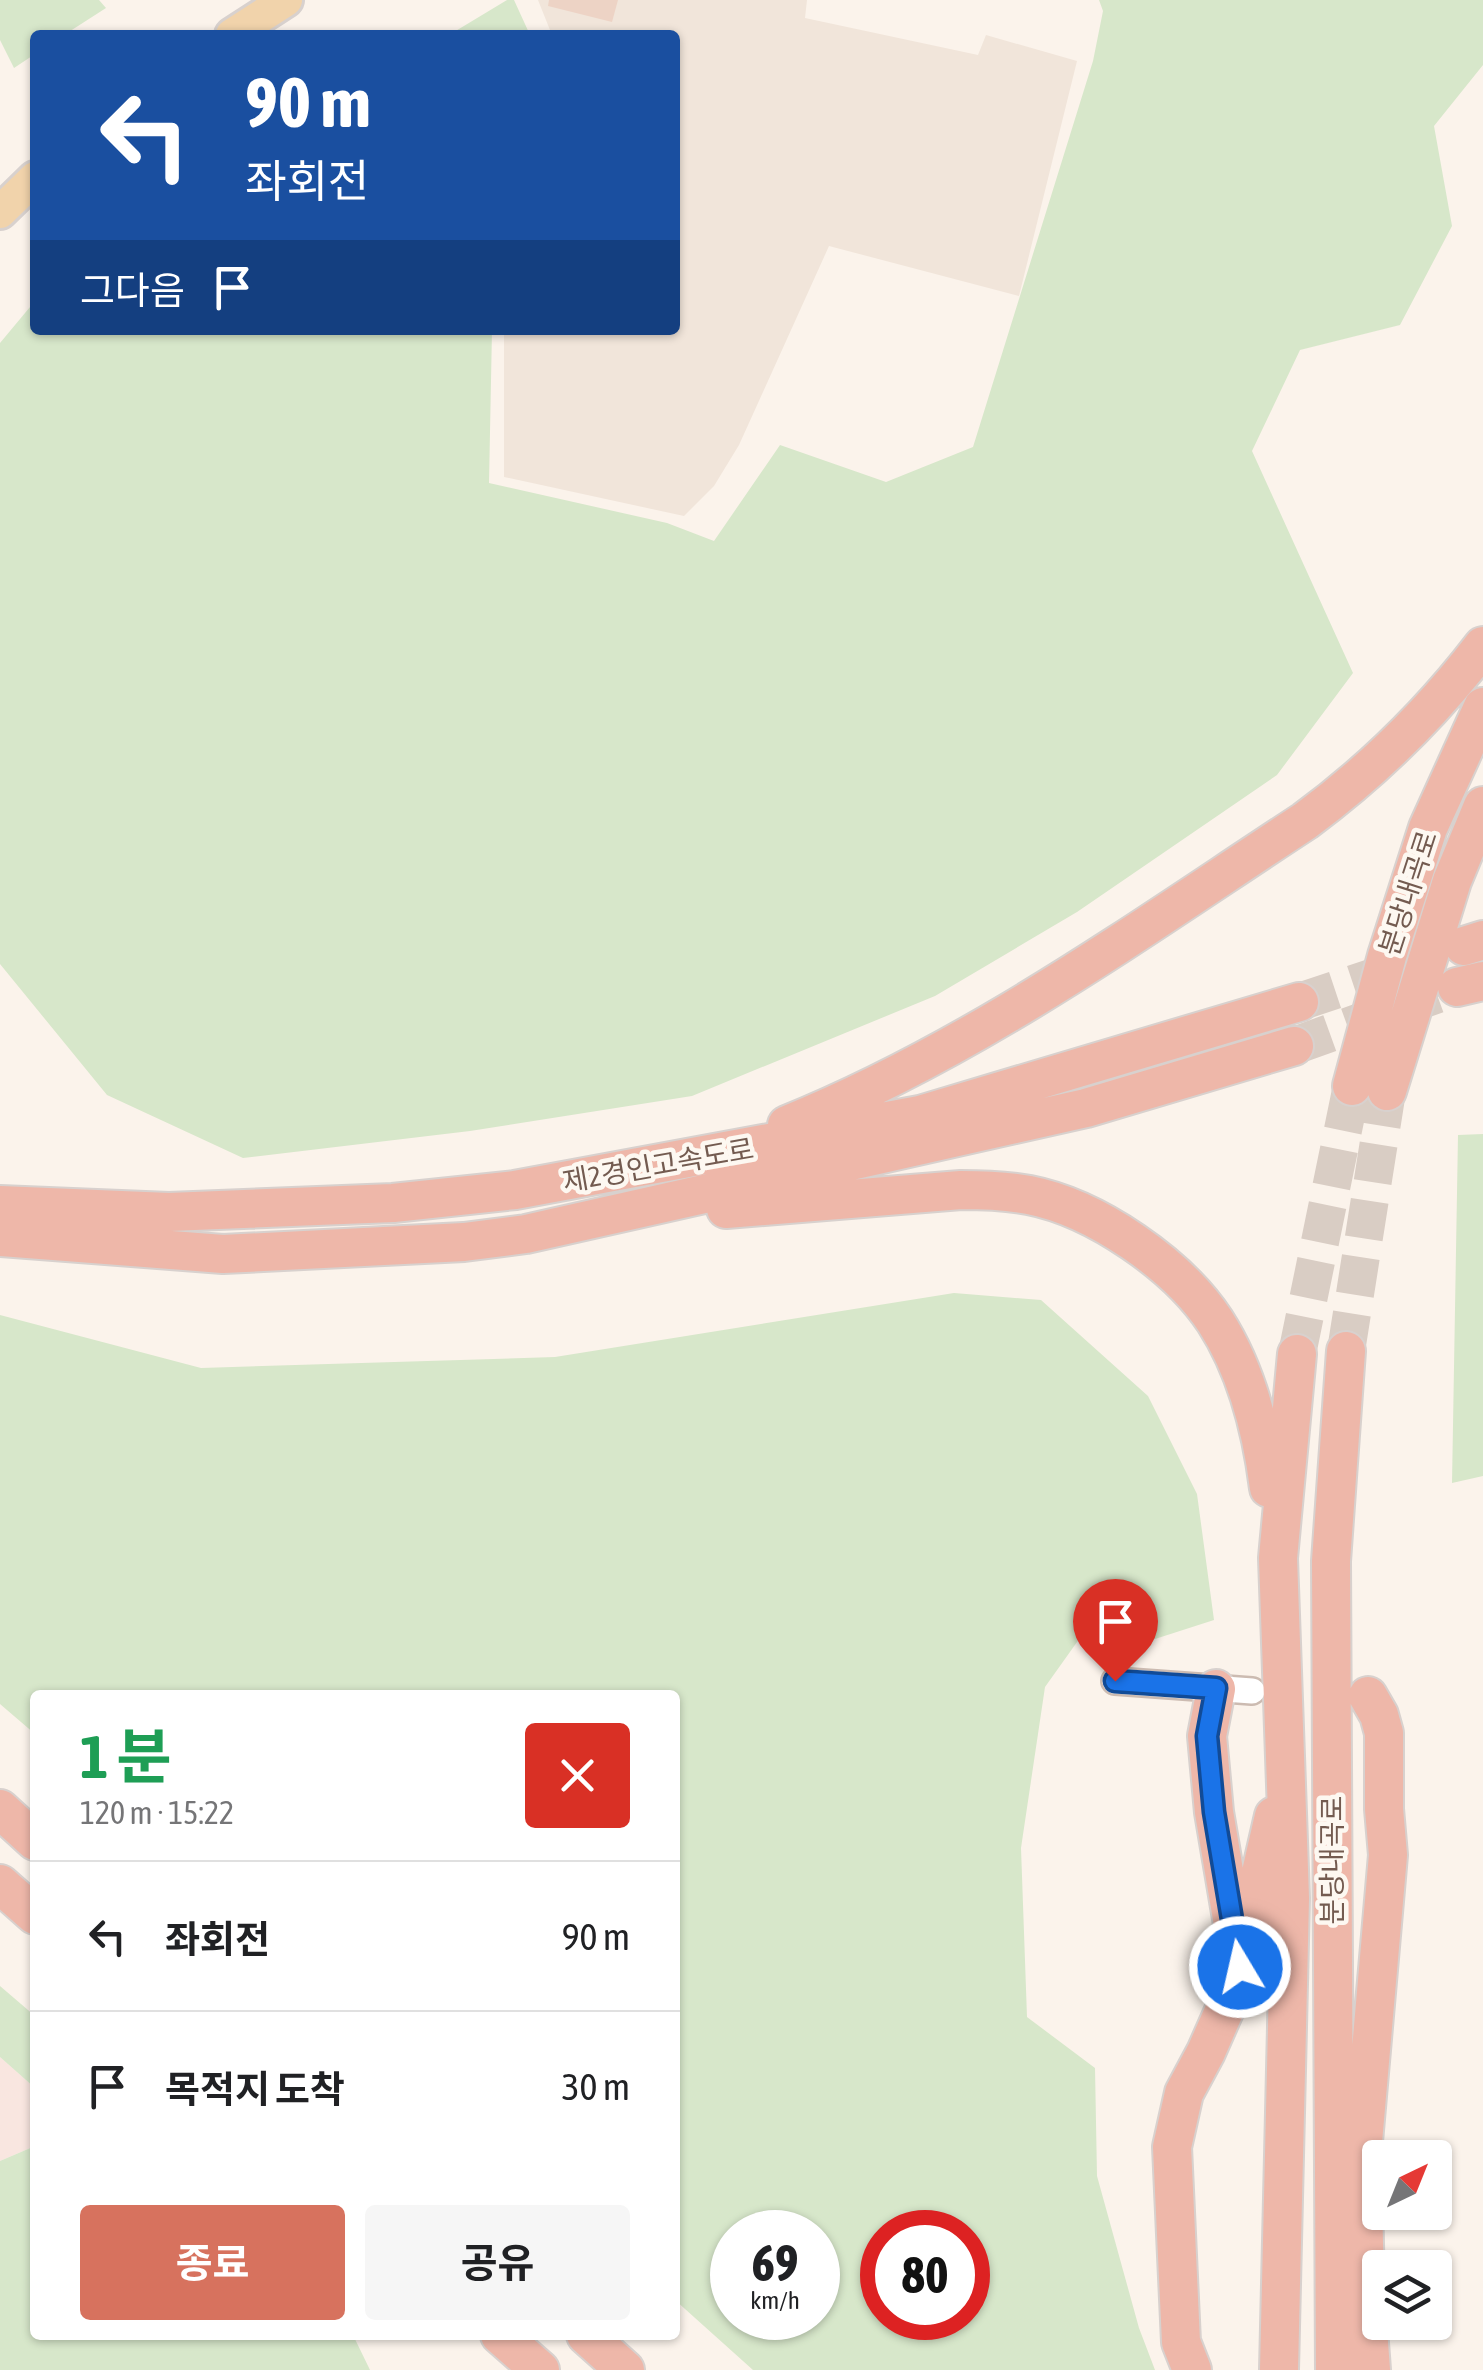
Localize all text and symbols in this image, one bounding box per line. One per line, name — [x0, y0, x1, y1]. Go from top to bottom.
text: 90 m — [245, 62, 371, 142]
icon: left — [80, 70, 210, 200]
text: 좌회전 — [245, 155, 369, 207]
icon: arrive — [205, 260, 260, 315]
text: 그다음 — [80, 269, 185, 312]
street label: 분당내곡로 — [1373, 827, 1443, 959]
street label: 제2경인고속도로 — [560, 1132, 756, 1198]
pin — [1073, 1579, 1158, 1682]
icon: arrive — [1088, 1594, 1143, 1649]
text: 1 분 — [80, 1722, 172, 1791]
button: close — [525, 1723, 630, 1828]
text: 120 m · 15:22 — [80, 1794, 234, 1831]
street label: 분당내곡로 — [1316, 1796, 1348, 1924]
icon: left — [80, 1909, 135, 1964]
text: 90 m — [562, 1915, 630, 1958]
position arrow — [1188, 1915, 1292, 2019]
text: 좌회전 — [165, 1918, 270, 1961]
icon: arrive — [80, 2059, 135, 2114]
text: 30 m — [562, 2065, 630, 2108]
text: 목적지 도착 — [165, 2068, 345, 2111]
north arrow — [1362, 2140, 1452, 2230]
map controls — [1362, 2140, 1452, 2340]
button: 종료 — [80, 2205, 345, 2320]
button: 공유 — [365, 2205, 630, 2320]
speed limit sign: 80 — [860, 2210, 990, 2340]
text: 69 — [751, 2234, 798, 2292]
button: layers — [1362, 2250, 1452, 2340]
text: km/h — [750, 2286, 800, 2314]

